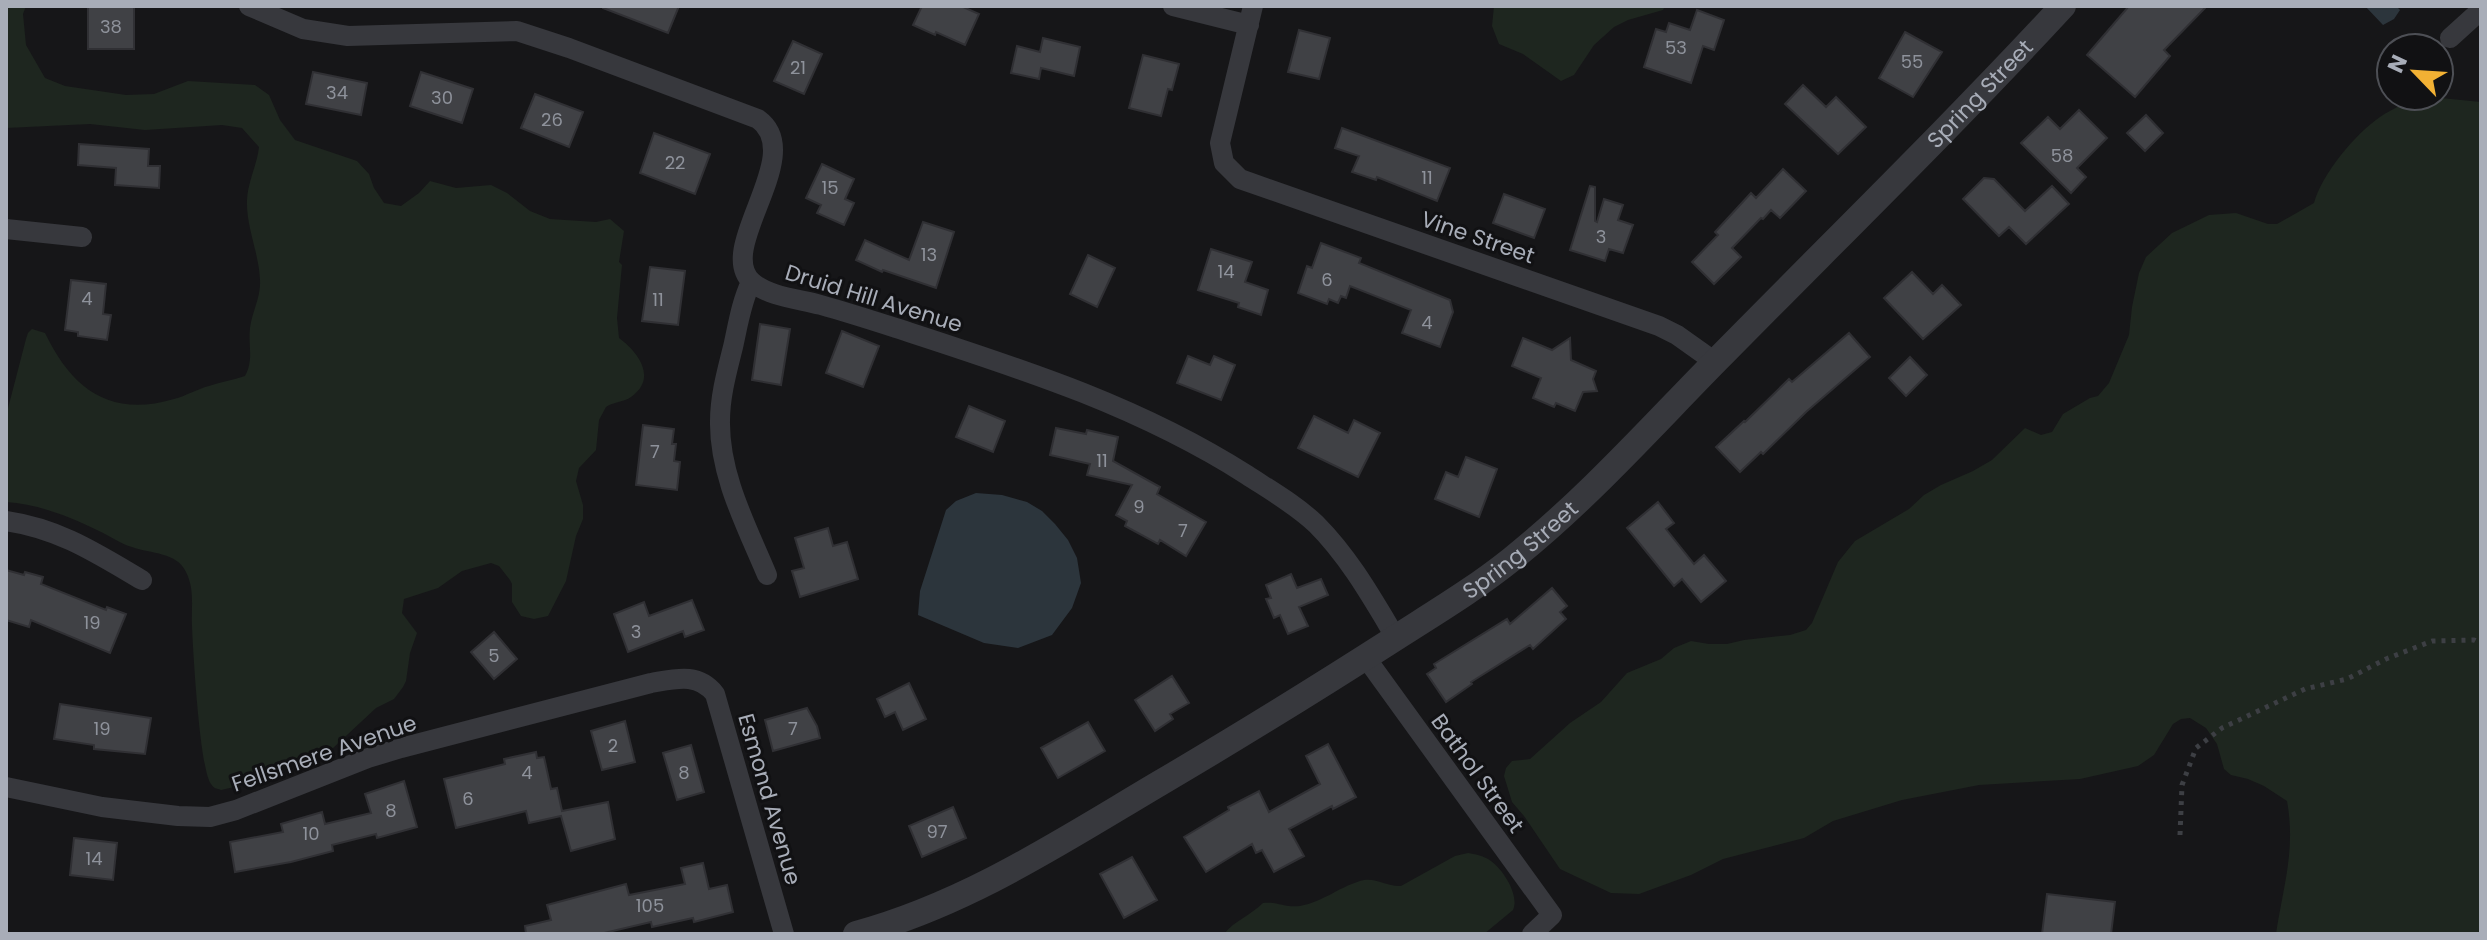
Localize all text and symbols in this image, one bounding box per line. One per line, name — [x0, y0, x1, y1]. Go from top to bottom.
house number: 38 — [100, 14, 122, 39]
north arrow — [2375, 32, 2455, 112]
street label: Spring Street — [1920, 33, 2040, 155]
house number: 53 — [1665, 35, 1687, 60]
house number: 55 — [1901, 49, 1923, 74]
text: N — [2380, 50, 2415, 78]
house number: 21 — [790, 55, 806, 80]
house number: 34 — [326, 80, 348, 105]
house number: 30 — [431, 85, 453, 110]
house number: 26 — [541, 107, 563, 132]
house number: 58 — [2051, 143, 2073, 168]
house number: 22 — [665, 150, 685, 175]
house number: 11 — [1421, 165, 1433, 190]
house number: 15 — [821, 175, 839, 200]
street label: Vine Street — [1417, 204, 1539, 271]
house number: 3 — [1596, 224, 1606, 249]
house number: 13 — [921, 242, 937, 267]
street label: Druid Hill Avenue — [781, 257, 966, 340]
house number: 14 — [1217, 259, 1235, 284]
house number: 6 — [1321, 267, 1333, 292]
house number: 4 — [81, 286, 93, 311]
house number: 11 — [652, 287, 664, 312]
house number: 4 — [1421, 310, 1433, 335]
house number: 7 — [650, 439, 660, 464]
house number: 11 — [1096, 448, 1108, 473]
house number: 9 — [1133, 494, 1145, 519]
street label: Spring Street — [1456, 494, 1585, 607]
house number: 7 — [1178, 518, 1188, 543]
house number: 19 — [83, 610, 101, 635]
house number: 3 — [631, 619, 641, 644]
house number: 5 — [488, 643, 500, 668]
street label: Fellsmere Avenue — [228, 707, 421, 800]
street label: Bathol Street — [1424, 707, 1531, 839]
street label: Esmond Avenue — [730, 710, 809, 888]
house number: 19 — [93, 716, 111, 741]
house number: 7 — [788, 716, 798, 741]
house number: 2 — [608, 733, 618, 758]
house number: 4 — [521, 760, 533, 785]
house number: 8 — [678, 760, 690, 785]
house number: 6 — [462, 786, 474, 811]
house number: 8 — [385, 798, 397, 823]
house number: 97 — [926, 819, 948, 844]
house number: 10 — [302, 821, 320, 846]
house number: 14 — [85, 846, 103, 871]
house number: 105 — [636, 893, 664, 918]

